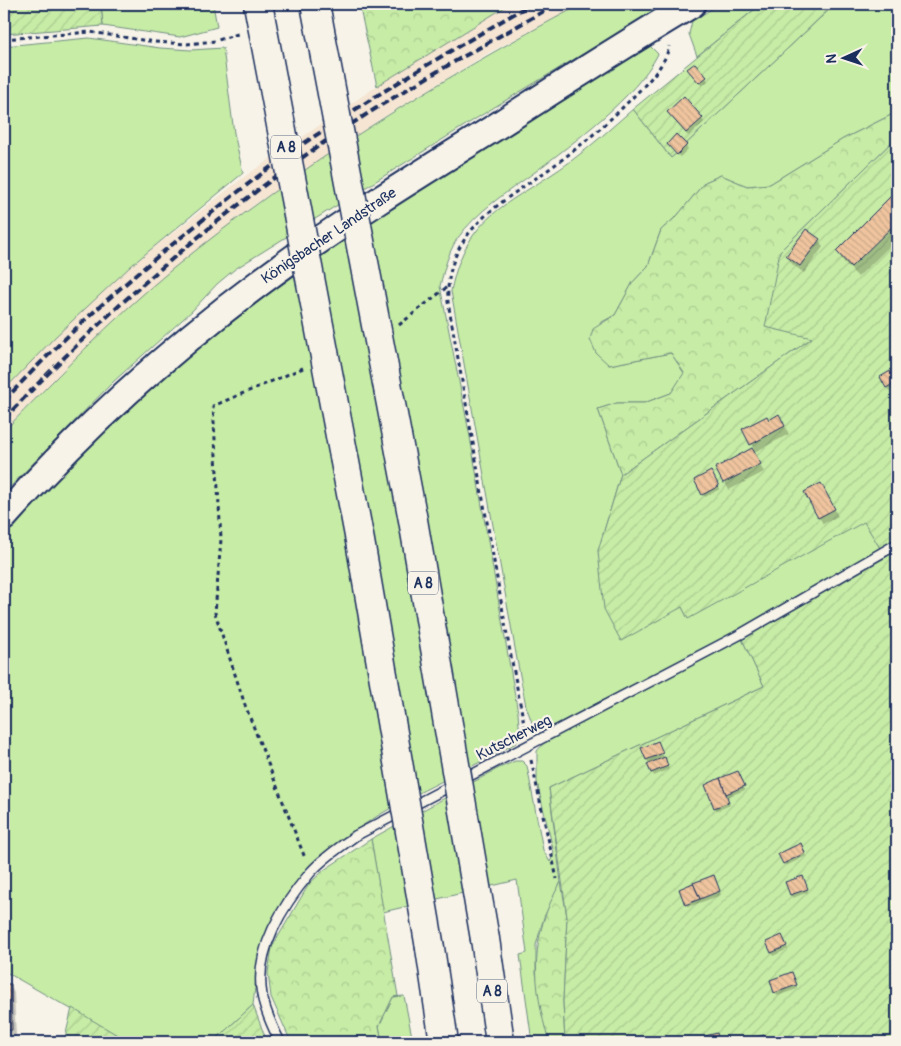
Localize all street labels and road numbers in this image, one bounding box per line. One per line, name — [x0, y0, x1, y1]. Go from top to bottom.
road number: A 8 — [271, 136, 301, 158]
street label: Königsbacher Landstraße — [258, 183, 401, 288]
road number: A 8 — [408, 572, 438, 594]
street label: Kutscherweg — [473, 711, 555, 765]
road number: A 8 — [477, 979, 507, 1002]

